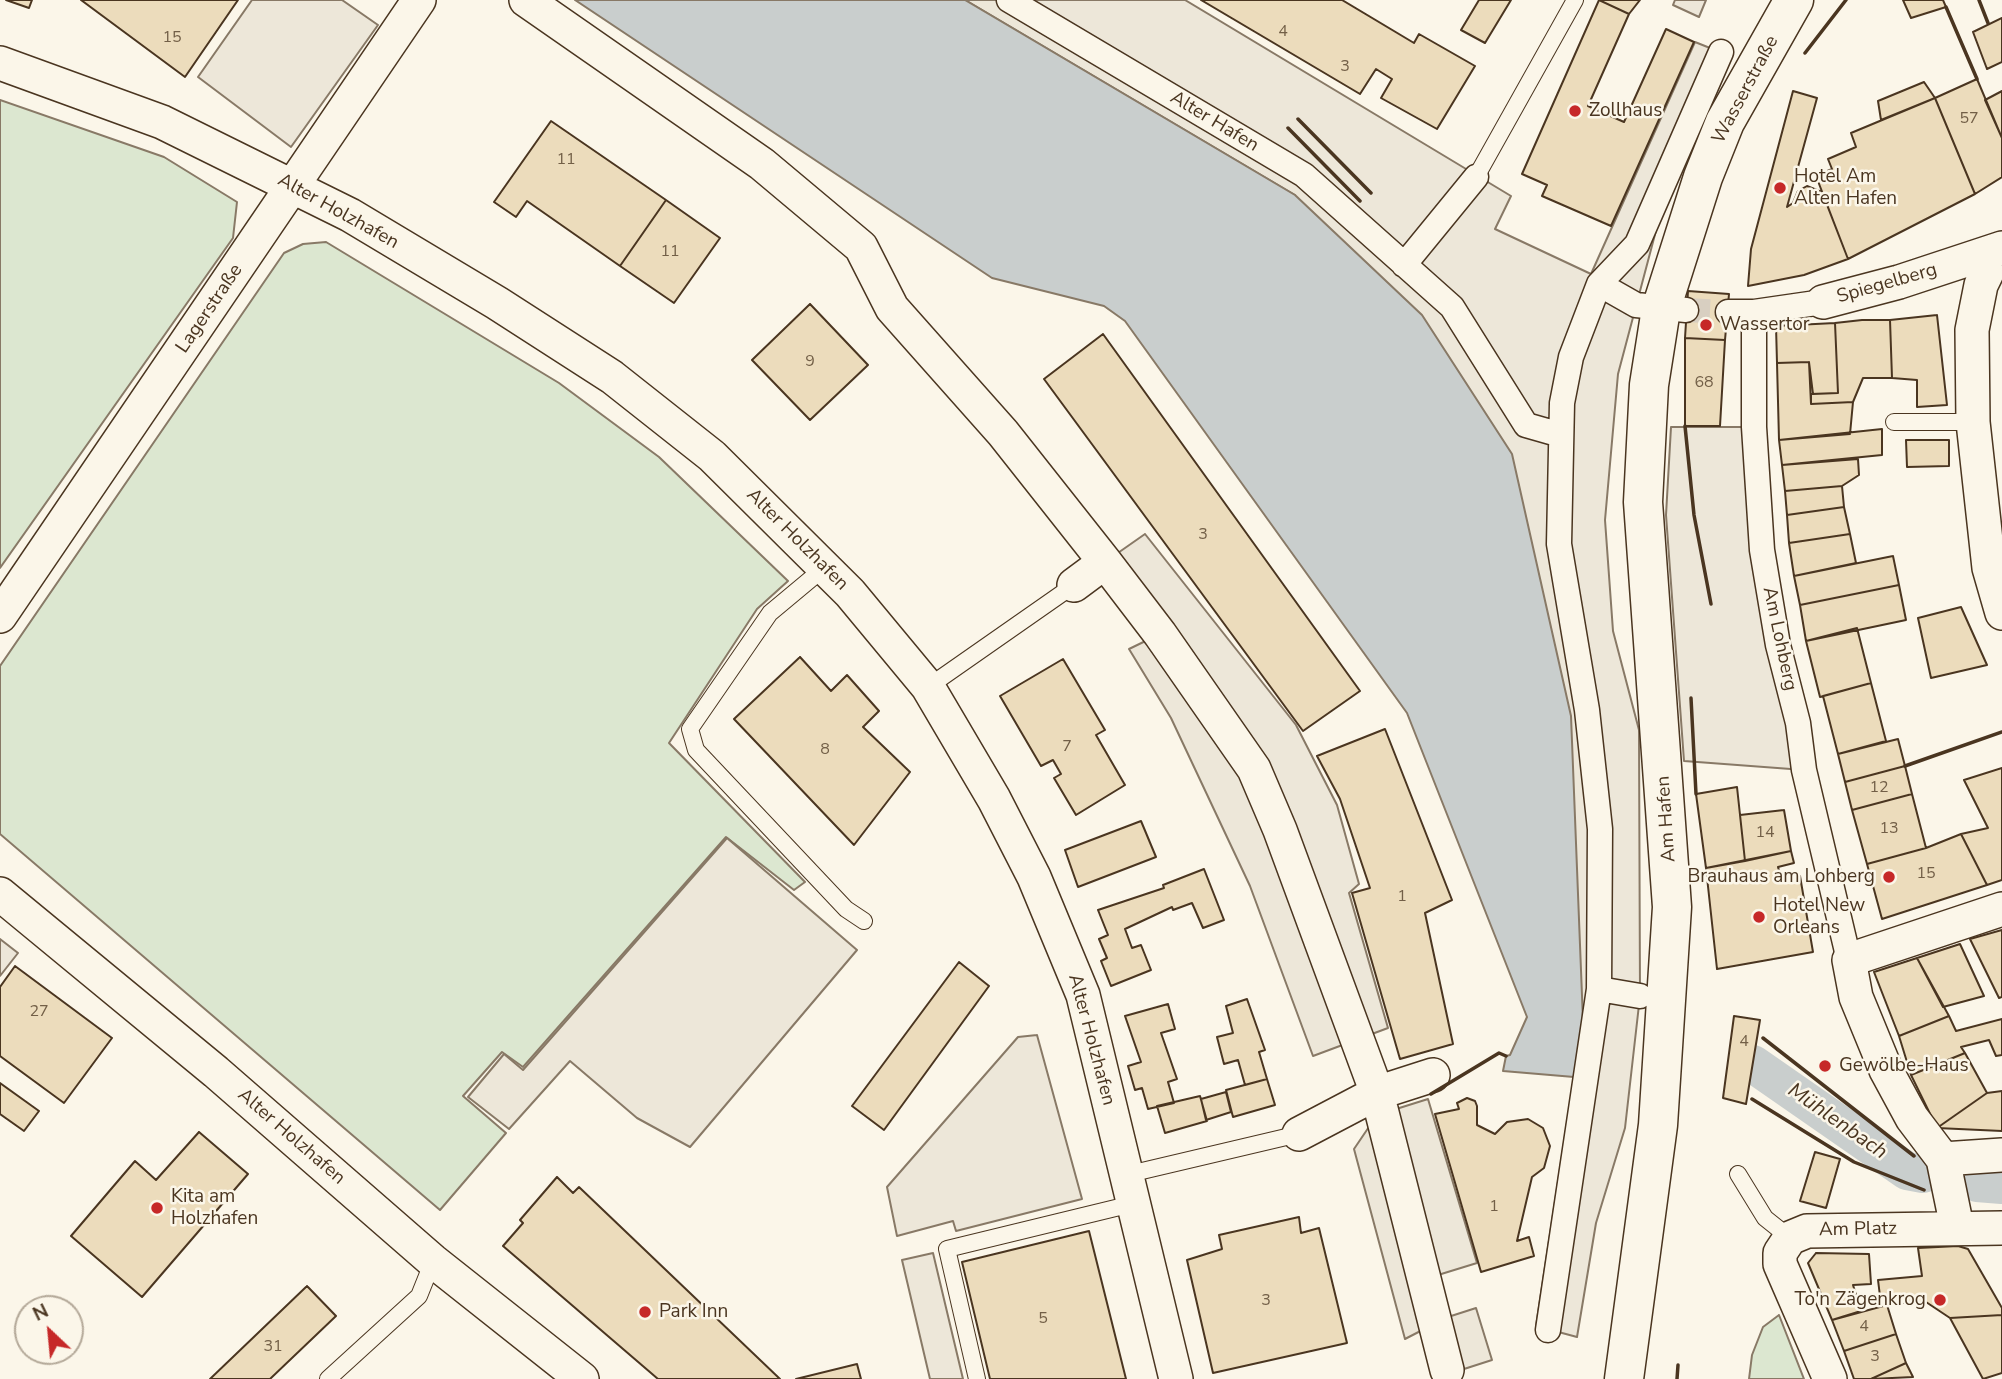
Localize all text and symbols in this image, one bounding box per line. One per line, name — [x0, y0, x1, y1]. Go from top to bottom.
house number: 4 — [1278, 22, 1288, 42]
house number: 15 — [162, 28, 182, 48]
street label: Wasserstraße — [1708, 32, 1784, 148]
house number: 3 — [1340, 57, 1350, 77]
street label: Alter Hafen — [1166, 87, 1262, 157]
place label: Zollhaus — [1589, 100, 1662, 122]
marker: Zollhaus — [1567, 103, 1583, 119]
house number: 57 — [1959, 109, 1979, 129]
house number: 11 — [556, 150, 576, 170]
place label: Hotel Am Alten Hafen — [1794, 166, 1897, 210]
street label: Alter Holzhafen — [273, 169, 403, 255]
marker: Hotel Am Alten Hafen — [1772, 180, 1788, 196]
house number: 11 — [660, 242, 680, 262]
street label: Spiegelberg — [1834, 259, 1940, 309]
street label: Lagerstraße — [172, 260, 248, 358]
place label: Wassertor — [1720, 314, 1810, 336]
marker: Wassertor — [1698, 317, 1714, 333]
house number: 9 — [805, 352, 815, 372]
house number: 68 — [1694, 373, 1714, 393]
street label: Alter Holzhafen — [741, 484, 853, 596]
house number: 3 — [1198, 525, 1208, 545]
street label: Am Lohberg — [1757, 585, 1801, 693]
house number: 7 — [1062, 737, 1072, 757]
house number: 8 — [820, 740, 830, 760]
street label: Am Hafen — [1653, 775, 1681, 863]
house number: 12 — [1869, 778, 1889, 798]
house number: 13 — [1879, 819, 1899, 839]
house number: 14 — [1755, 823, 1775, 843]
house number: 15 — [1916, 864, 1936, 884]
place label: Brauhaus am Lohberg — [1687, 866, 1875, 888]
marker: Brauhaus am Lohberg — [1881, 869, 1897, 885]
house number: 1 — [1397, 887, 1407, 907]
place label: Hotel New Orleans — [1773, 895, 1865, 939]
marker: Hotel New Orleans — [1751, 909, 1767, 925]
street label: Alter Holzhafen — [1063, 972, 1119, 1108]
house number: 27 — [29, 1002, 49, 1022]
house number: 4 — [1739, 1032, 1749, 1052]
place label: Gewölbe-Haus — [1839, 1055, 1969, 1077]
marker: Gewölbe-Haus — [1817, 1058, 1833, 1074]
water label: Mühlenbach — [1782, 1078, 1892, 1166]
street label: Alter Holzhafen — [233, 1084, 349, 1190]
place label: Kita am Holzhafen — [171, 1186, 258, 1230]
house number: 1 — [1489, 1197, 1499, 1217]
marker: Kita am Holzhafen — [149, 1200, 165, 1216]
street label: Am Platz — [1819, 1218, 1897, 1242]
place label: To'n Zägenkrog — [1795, 1289, 1926, 1311]
house number: 3 — [1261, 1291, 1271, 1311]
marker: To'n Zägenkrog — [1932, 1292, 1948, 1308]
north arrow — [14, 1295, 84, 1365]
text: N — [29, 1298, 53, 1328]
place label: Park Inn — [659, 1301, 728, 1323]
marker: Park Inn — [637, 1304, 653, 1320]
house number: 5 — [1038, 1309, 1048, 1329]
house number: 4 — [1859, 1317, 1869, 1337]
house number: 31 — [263, 1337, 283, 1357]
house number: 3 — [1870, 1347, 1880, 1367]

